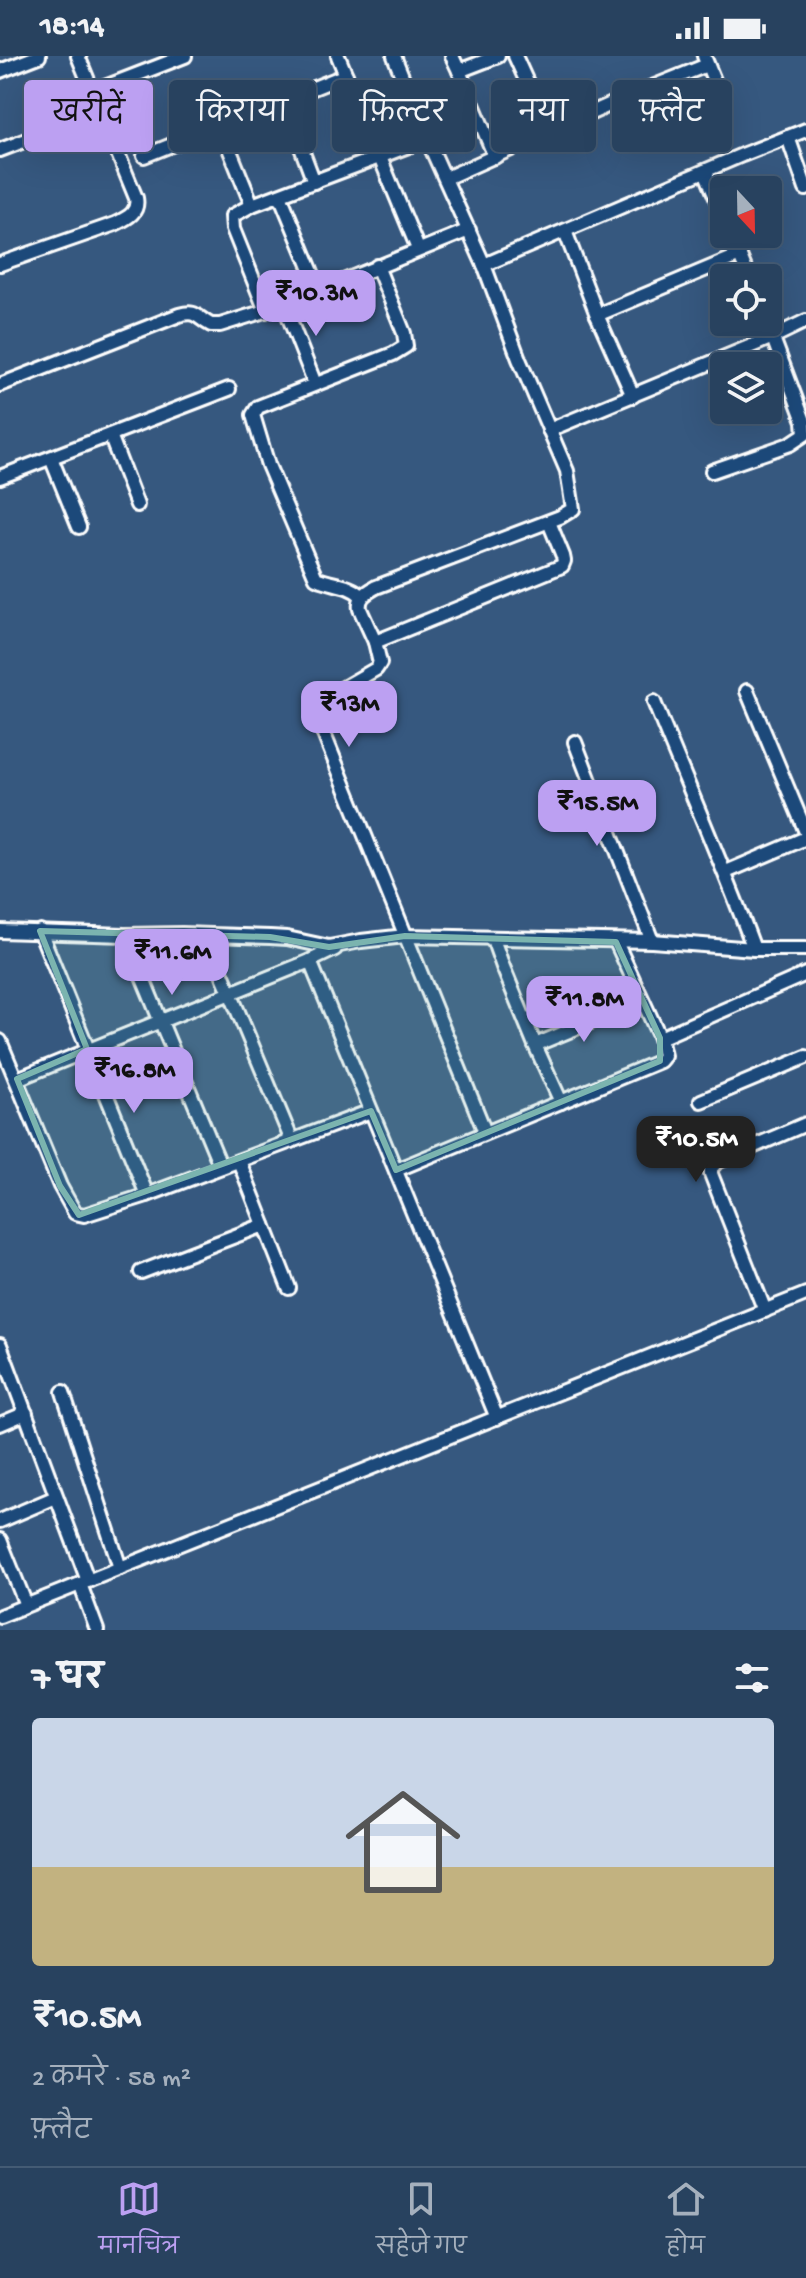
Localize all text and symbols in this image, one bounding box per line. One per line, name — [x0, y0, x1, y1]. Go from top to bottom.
text: 18:14 — [40, 11, 104, 46]
chip: खरीदें — [24, 80, 153, 152]
chip: किराया — [169, 80, 316, 152]
chip: फ़िल्टर — [332, 80, 475, 152]
chip: नया — [491, 80, 596, 152]
chip: फ़्लैट — [612, 80, 732, 152]
north arrow — [710, 176, 782, 248]
map controls — [710, 176, 782, 424]
button: locate — [710, 264, 782, 336]
pin: ₹10.3M — [251, 270, 381, 338]
text: ₹10.3M — [275, 280, 357, 311]
button: layers — [710, 352, 782, 424]
pin: ₹13M — [302, 681, 396, 749]
text: ₹13M — [319, 691, 379, 722]
pin: ₹15.5M — [532, 780, 662, 848]
text: ₹15.5M — [556, 790, 638, 821]
pin: ₹11.6M — [107, 929, 237, 997]
text: ₹11.6M — [133, 939, 211, 970]
pin: ₹11.8M — [519, 976, 649, 1044]
text: ₹11.8M — [544, 986, 624, 1017]
pin: ₹16.8M — [69, 1047, 199, 1115]
text: ₹16.8M — [93, 1057, 175, 1088]
pin: ₹10.5M — [631, 1116, 761, 1184]
text: ₹10.5M — [655, 1126, 737, 1157]
icon: filters — [730, 1656, 774, 1700]
text: 7 घर — [32, 1661, 103, 1701]
icon: home — [331, 1770, 475, 1914]
text: ₹10.5M — [32, 2000, 141, 2040]
text: 2 कमरे · 58 m² — [32, 2065, 191, 2096]
text: फ़्लैट — [32, 2118, 91, 2149]
tab: मानचित्र — [98, 2177, 179, 2270]
tab: सहेजे गए — [376, 2177, 467, 2270]
tab: होम — [664, 2177, 708, 2270]

